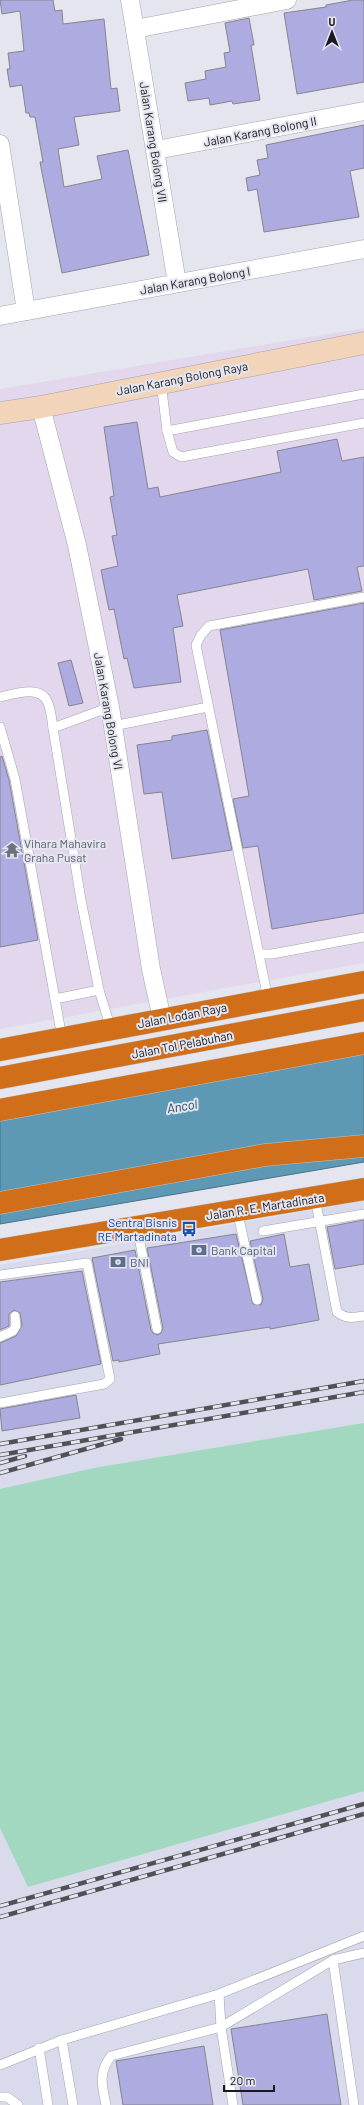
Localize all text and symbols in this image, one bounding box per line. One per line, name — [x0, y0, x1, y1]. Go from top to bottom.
north arrow — [312, 12, 352, 52]
text: U — [329, 15, 336, 28]
street label: Jalan Karang Bolong VII — [138, 81, 170, 203]
street label: Jalan Karang Bolong II — [202, 113, 318, 149]
street label: Jalan Karang Bolong I — [139, 263, 251, 297]
street label: Jalan Karang Bolong Raya — [115, 358, 249, 398]
street label: Jalan Karang Bolong VI — [92, 651, 126, 771]
place label: Vihara Mahavira Graha Pusat — [24, 836, 106, 864]
temple icon: Vihara Mahavira Graha Pusat — [3, 841, 21, 859]
street label: Jalan Lodan Raya — [136, 999, 228, 1031]
street label: Jalan Tol Pelabuhan — [130, 1027, 234, 1061]
water label: Ancol — [166, 1096, 198, 1116]
street label: Jalan R. E. Martadinata — [205, 1190, 325, 1222]
place label: Sentra Bisnis RE Martadinata — [98, 1215, 177, 1243]
bus stop icon: Sentra Bisnis RE Martadinata — [180, 1220, 198, 1238]
bank icon: Bank Capital — [190, 1241, 208, 1259]
place label: Bank Capital — [211, 1243, 276, 1257]
bank icon: BNI — [109, 1253, 127, 1271]
place label: BNI — [130, 1255, 149, 1269]
scale bar — [224, 2067, 274, 2093]
text: 20 m — [230, 2073, 256, 2087]

